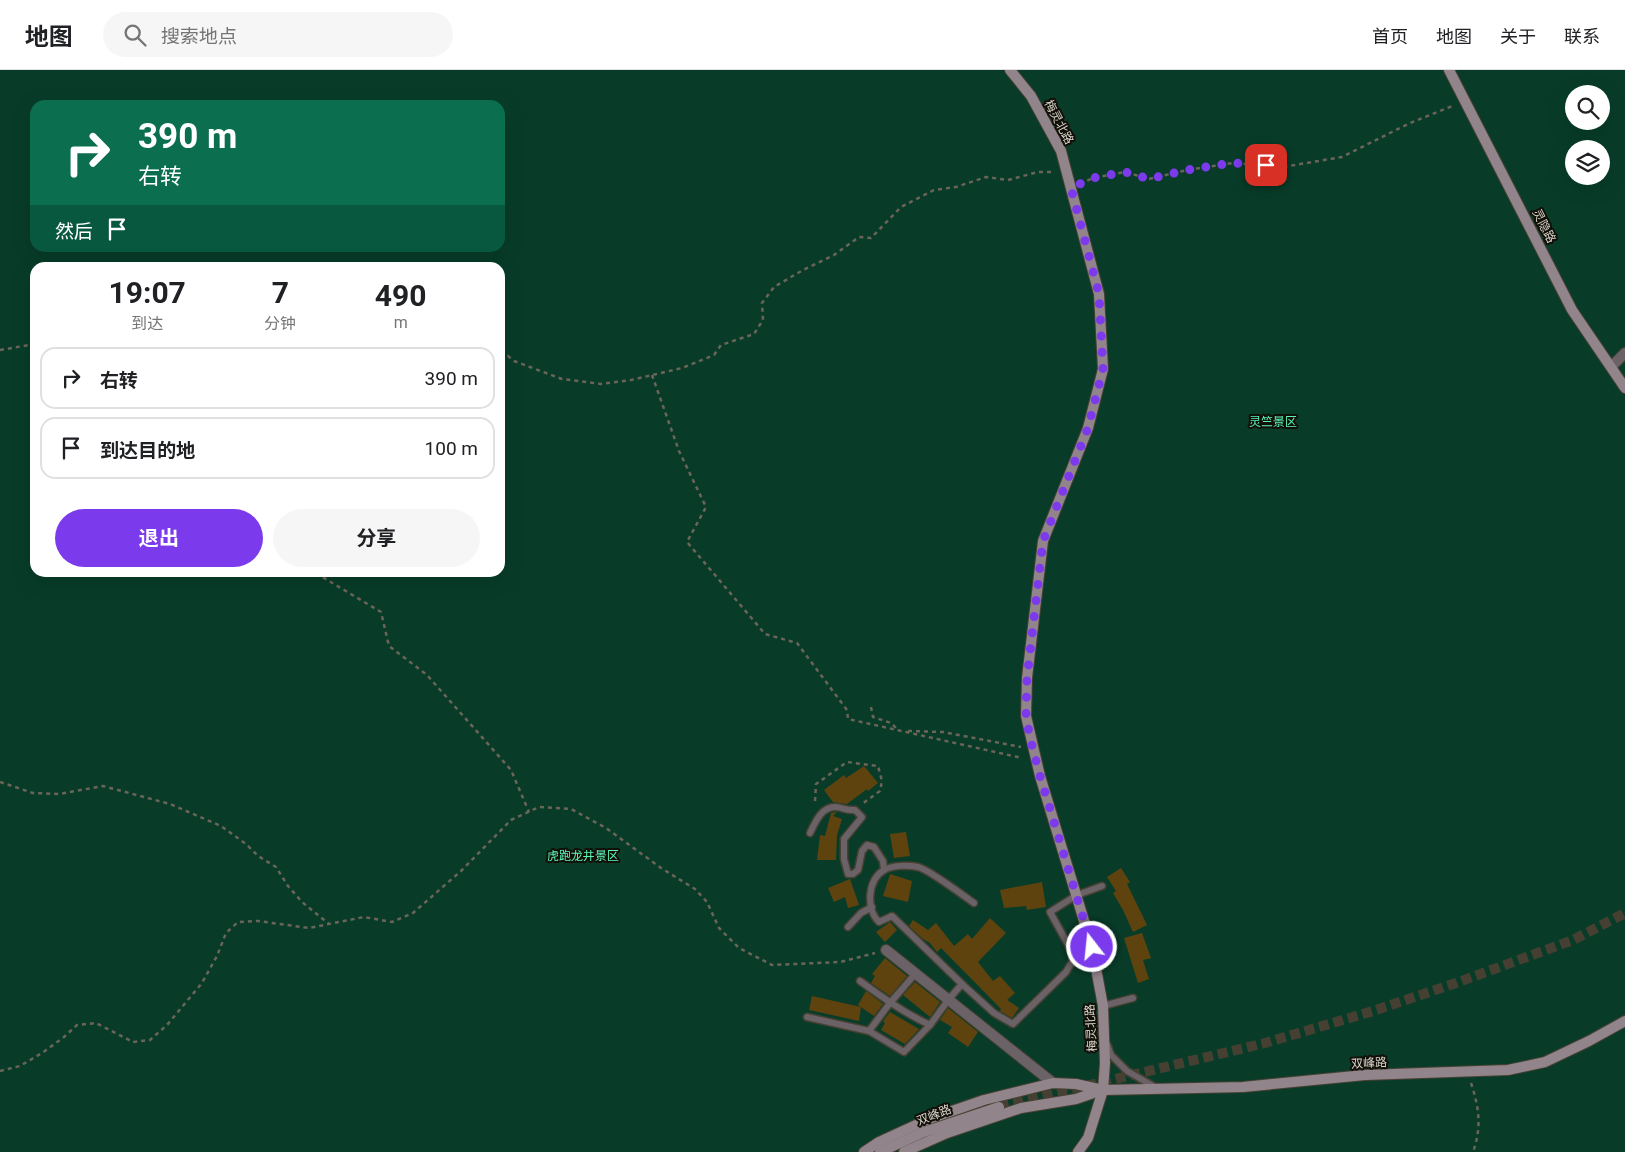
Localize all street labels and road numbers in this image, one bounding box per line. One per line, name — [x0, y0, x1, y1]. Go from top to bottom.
street label: 梅灵北路 — [1042, 98, 1076, 146]
street label: 灵隐路 — [1530, 207, 1558, 245]
street label: 梅灵北路 — [1083, 1004, 1099, 1052]
street label: 双峰路 — [1351, 1055, 1387, 1071]
street label: 双峰路 — [915, 1102, 953, 1128]

